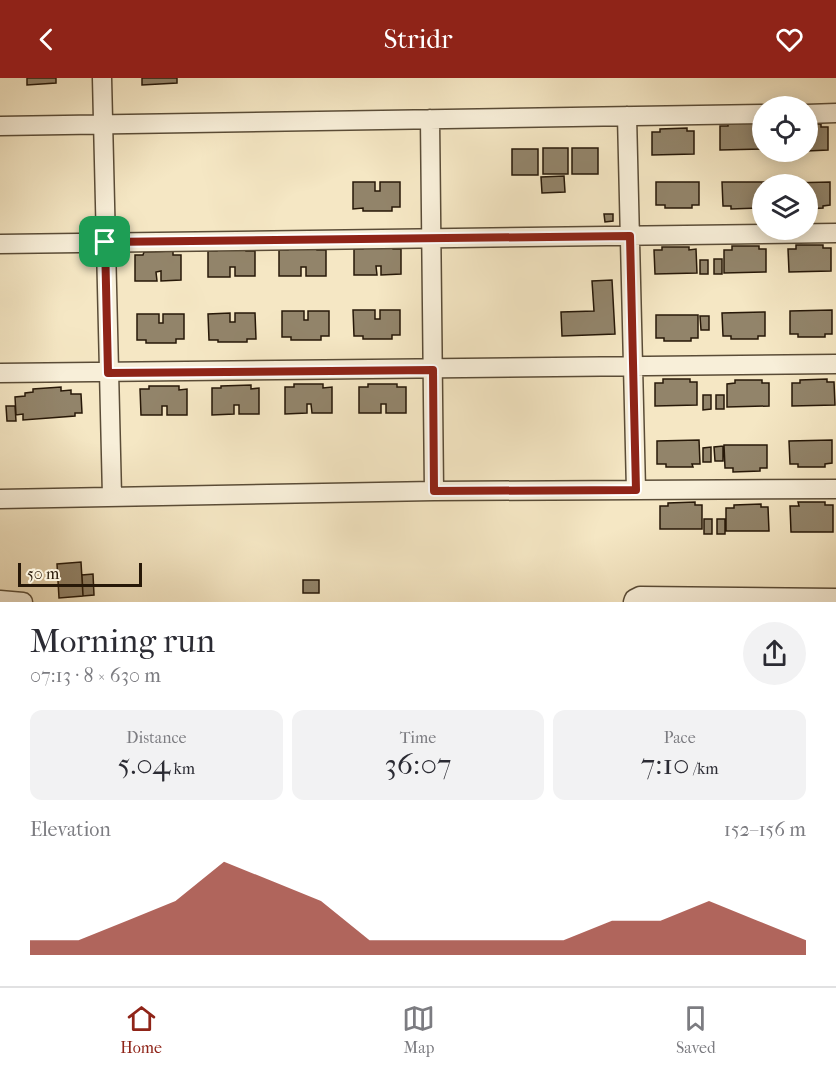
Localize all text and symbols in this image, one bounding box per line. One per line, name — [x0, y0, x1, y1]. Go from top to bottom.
icon: back — [30, 23, 63, 56]
text: Stridr — [383, 23, 453, 55]
icon: heart — [773, 23, 806, 56]
map controls — [752, 96, 818, 240]
button: locate — [752, 96, 818, 162]
button: layers — [752, 174, 818, 240]
pin — [79, 216, 130, 267]
icon: arrive — [88, 225, 121, 258]
scale bar — [18, 560, 142, 588]
text: 50 m — [27, 564, 59, 583]
text: Morning run — [30, 622, 215, 661]
button: share — [743, 622, 806, 685]
text: 07:13 · 8 × 630 m — [30, 664, 161, 687]
text: Distance — [126, 728, 186, 747]
text: Time — [400, 728, 436, 747]
text: Pace — [664, 728, 696, 747]
text: 5.04 — [117, 747, 170, 782]
text: 36:07 — [385, 747, 451, 782]
text: 7:10 — [641, 747, 690, 782]
text: km — [170, 759, 195, 778]
text: /km — [690, 759, 719, 778]
text: Elevation — [30, 818, 111, 841]
text: 152–156 m — [724, 818, 806, 841]
tab: Home — [120, 1002, 162, 1057]
tab: Map — [402, 1002, 435, 1057]
tab: Saved — [676, 1002, 716, 1057]

